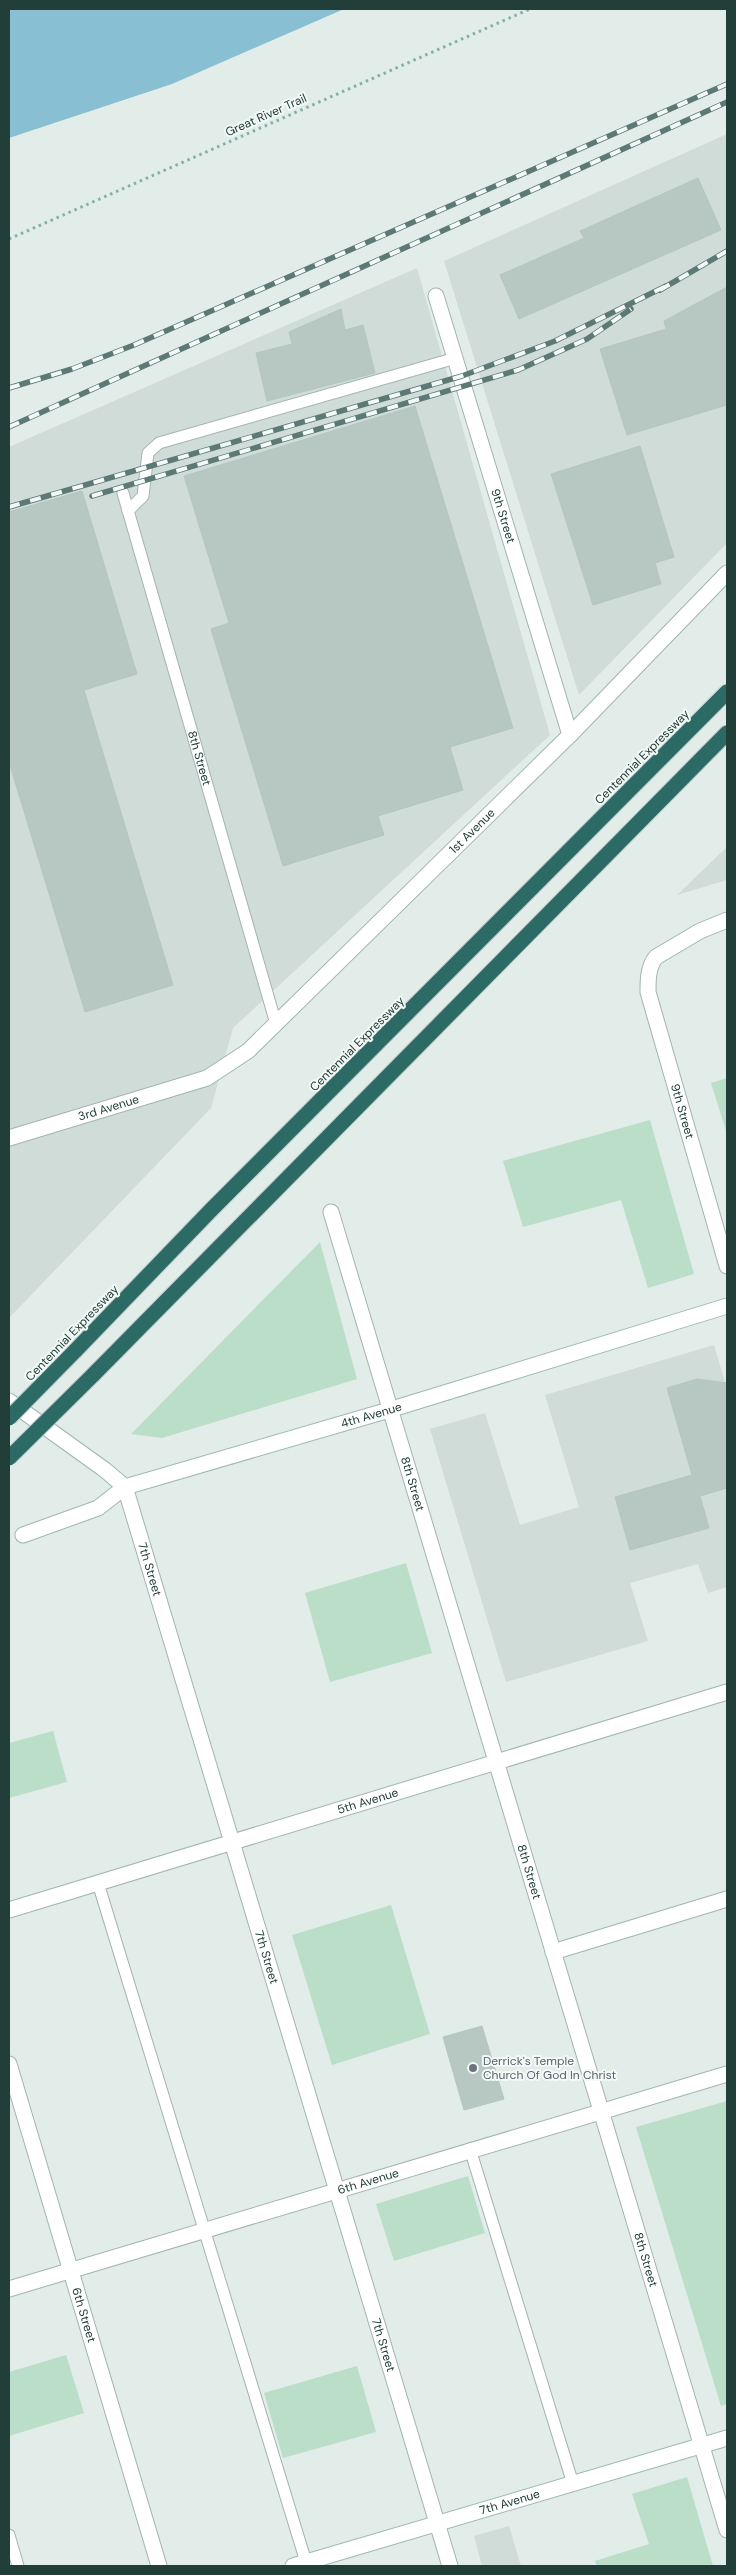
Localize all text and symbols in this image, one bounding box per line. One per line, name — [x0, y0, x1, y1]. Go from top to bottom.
street label: Great River Trail — [223, 90, 309, 140]
street label: 9th Street — [487, 487, 519, 546]
street label: Centennial Expressway — [591, 706, 693, 808]
street label: 8th Street — [184, 729, 215, 788]
street label: 1st Avenue — [446, 805, 499, 857]
street label: Centennial Expressway — [306, 993, 408, 1095]
street label: 9th Street — [667, 1082, 698, 1141]
street label: 3rd Avenue — [76, 1091, 141, 1125]
street label: Centennial Expressway — [22, 1281, 122, 1385]
street label: 4th Avenue — [339, 1398, 404, 1432]
street label: 8th Street — [397, 1455, 429, 1513]
street label: 7th Street — [134, 1541, 166, 1598]
street label: 5th Avenue — [335, 1784, 400, 1818]
street label: 8th Street — [514, 1843, 545, 1901]
street label: 7th Street — [251, 1928, 282, 1986]
place label: Derrick's Temple Church Of God In Christ — [483, 2053, 617, 2083]
marker: Derrick's Temple Church Of God In Christ — [467, 2062, 479, 2074]
street label: 6th Avenue — [336, 2165, 401, 2198]
street label: 8th Street — [630, 2231, 662, 2289]
street label: 6th Street — [68, 2286, 100, 2345]
street label: 7th Street — [368, 2316, 399, 2374]
street label: 7th Avenue — [478, 2486, 542, 2519]

